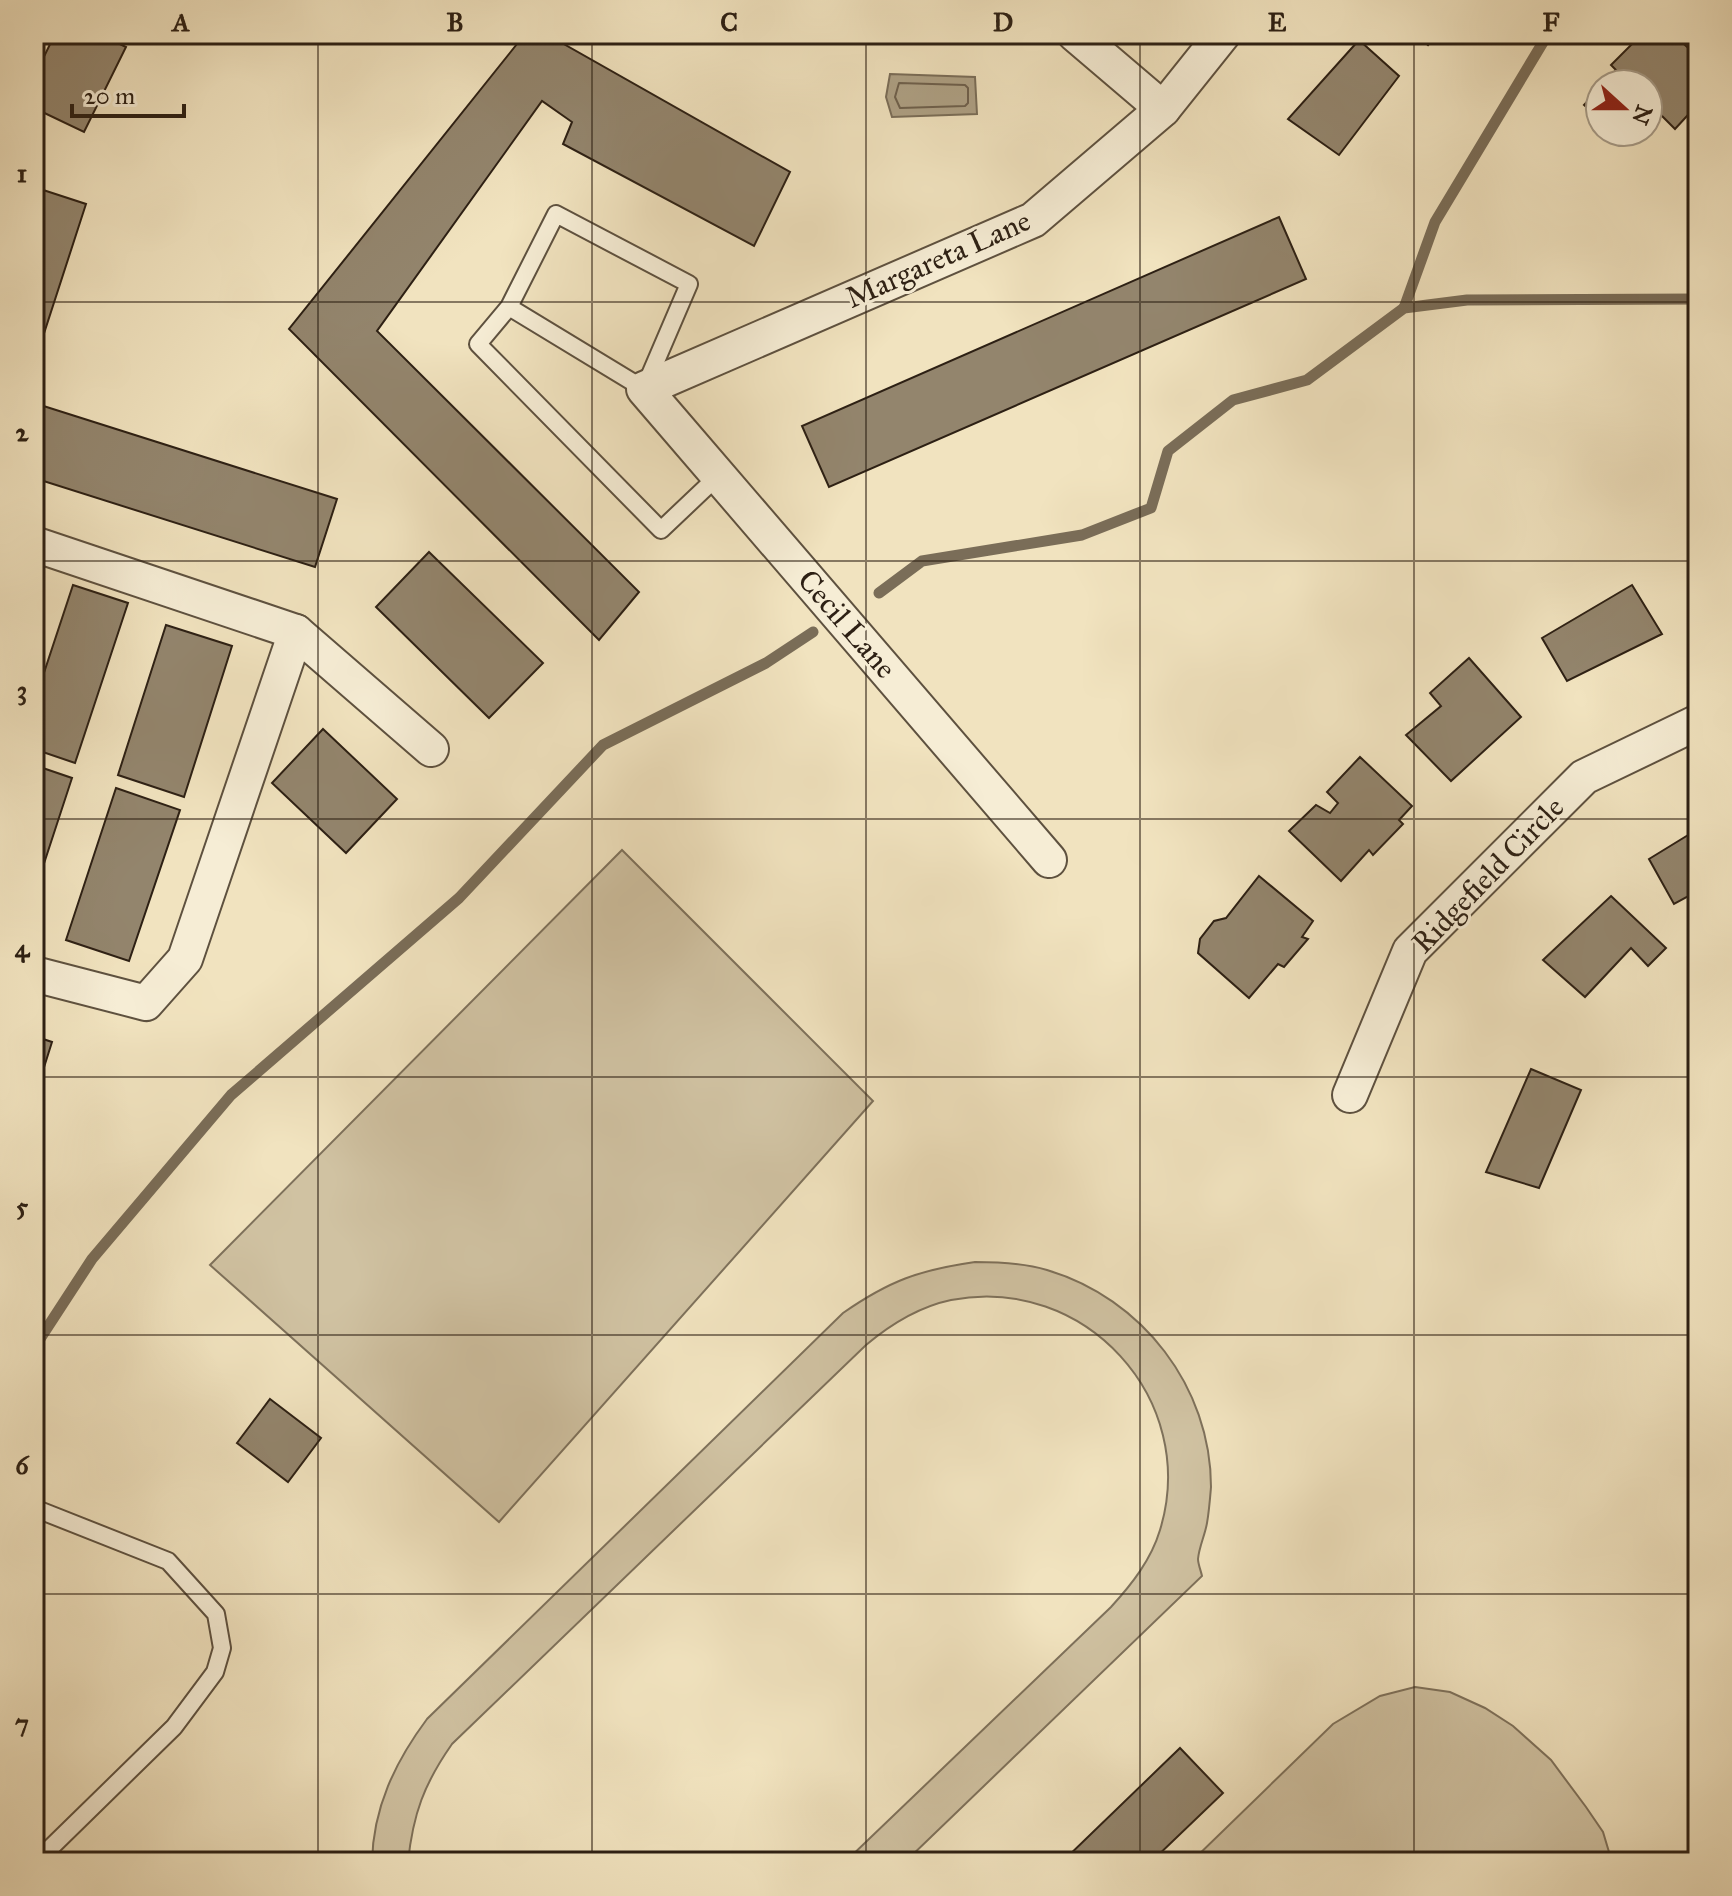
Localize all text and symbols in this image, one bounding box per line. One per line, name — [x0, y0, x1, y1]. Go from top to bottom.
text: A — [170, 6, 190, 38]
text: B — [446, 6, 464, 38]
text: C — [720, 6, 738, 38]
text: D — [993, 6, 1013, 38]
text: E — [1268, 6, 1287, 38]
text: F — [1543, 6, 1560, 38]
scale bar — [72, 68, 184, 118]
north arrow — [1584, 68, 1664, 148]
text: 20 m — [84, 81, 135, 111]
text: N — [1626, 101, 1658, 129]
text: 1 — [17, 157, 27, 189]
street label: Margareta Lane — [840, 202, 1036, 316]
text: 2 — [16, 416, 30, 448]
street label: Cecil Lane — [790, 562, 904, 686]
text: 3 — [17, 674, 27, 706]
street label: Ridgefield Circle — [1404, 789, 1572, 961]
text: 4 — [15, 932, 31, 964]
text: 5 — [16, 1190, 29, 1222]
text: 6 — [15, 1449, 30, 1481]
text: 7 — [15, 1707, 29, 1739]

